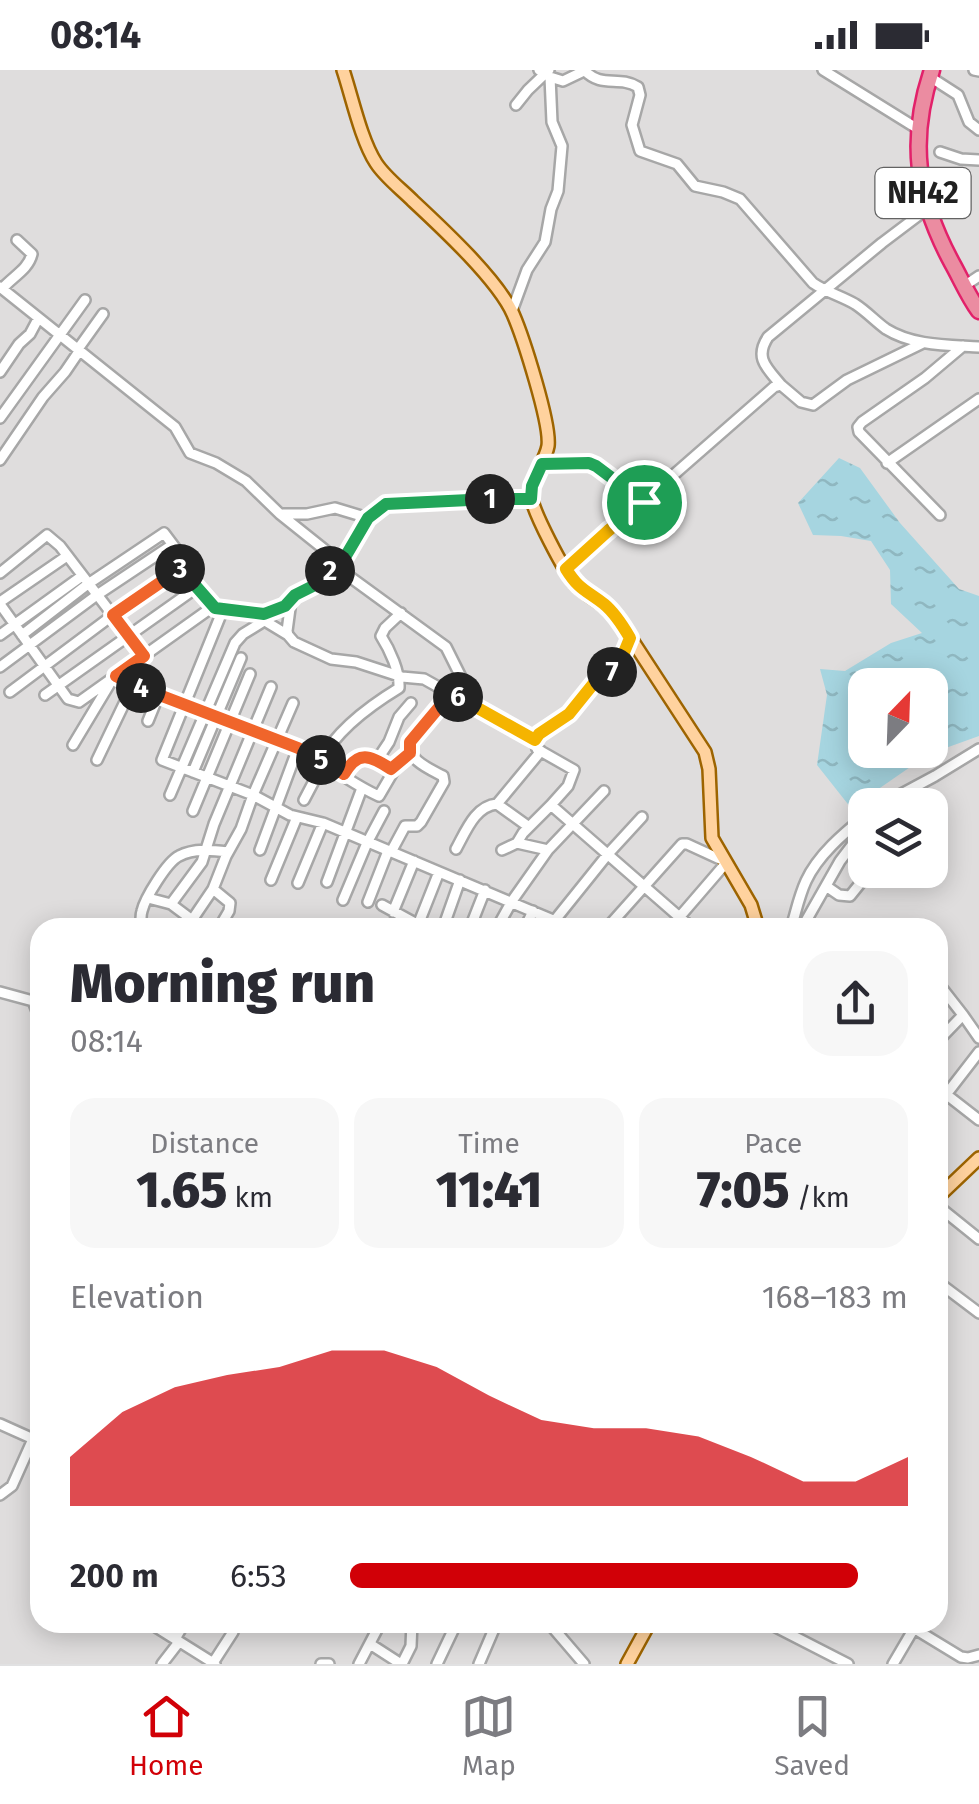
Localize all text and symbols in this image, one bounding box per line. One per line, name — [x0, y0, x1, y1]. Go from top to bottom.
text: 08:14 — [50, 12, 141, 58]
road number: NH42 — [876, 168, 970, 218]
pin — [602, 460, 687, 545]
pin: 1 — [465, 474, 515, 524]
icon: arrive — [617, 475, 672, 530]
text: 1 — [484, 482, 497, 515]
pin: 3 — [155, 544, 205, 594]
pin: 2 — [305, 546, 355, 596]
text: 3 — [173, 552, 187, 585]
text: 2 — [323, 554, 337, 587]
pin: 7 — [587, 647, 637, 697]
text: 7 — [605, 655, 619, 688]
pin: 4 — [116, 663, 166, 713]
north arrow — [848, 668, 948, 768]
map controls — [848, 668, 948, 888]
text: 4 — [133, 671, 149, 704]
pin: 6 — [433, 672, 483, 722]
text: 6 — [450, 680, 466, 713]
pin: 5 — [296, 735, 346, 785]
text: 5 — [313, 743, 329, 776]
button: layers — [848, 788, 948, 888]
text: Morning run — [70, 951, 375, 1017]
button: share — [803, 951, 908, 1056]
text: 08:14 — [70, 1022, 143, 1060]
text: Distance — [150, 1127, 259, 1160]
text: Time — [458, 1127, 520, 1160]
text: Pace — [744, 1127, 802, 1160]
text: 1.65 — [136, 1160, 227, 1220]
text: 11:41 — [436, 1160, 542, 1220]
text: 7:05 — [697, 1160, 790, 1220]
text: km — [227, 1181, 273, 1214]
text: /km — [790, 1181, 850, 1214]
text: Elevation — [70, 1278, 204, 1316]
text: 168–183 m — [762, 1278, 908, 1316]
text: 200 m — [70, 1557, 159, 1595]
text: 6:53 — [230, 1557, 287, 1595]
tab: Home — [129, 1689, 204, 1782]
tab: Map — [461, 1689, 516, 1782]
tab: Saved — [774, 1689, 850, 1782]

